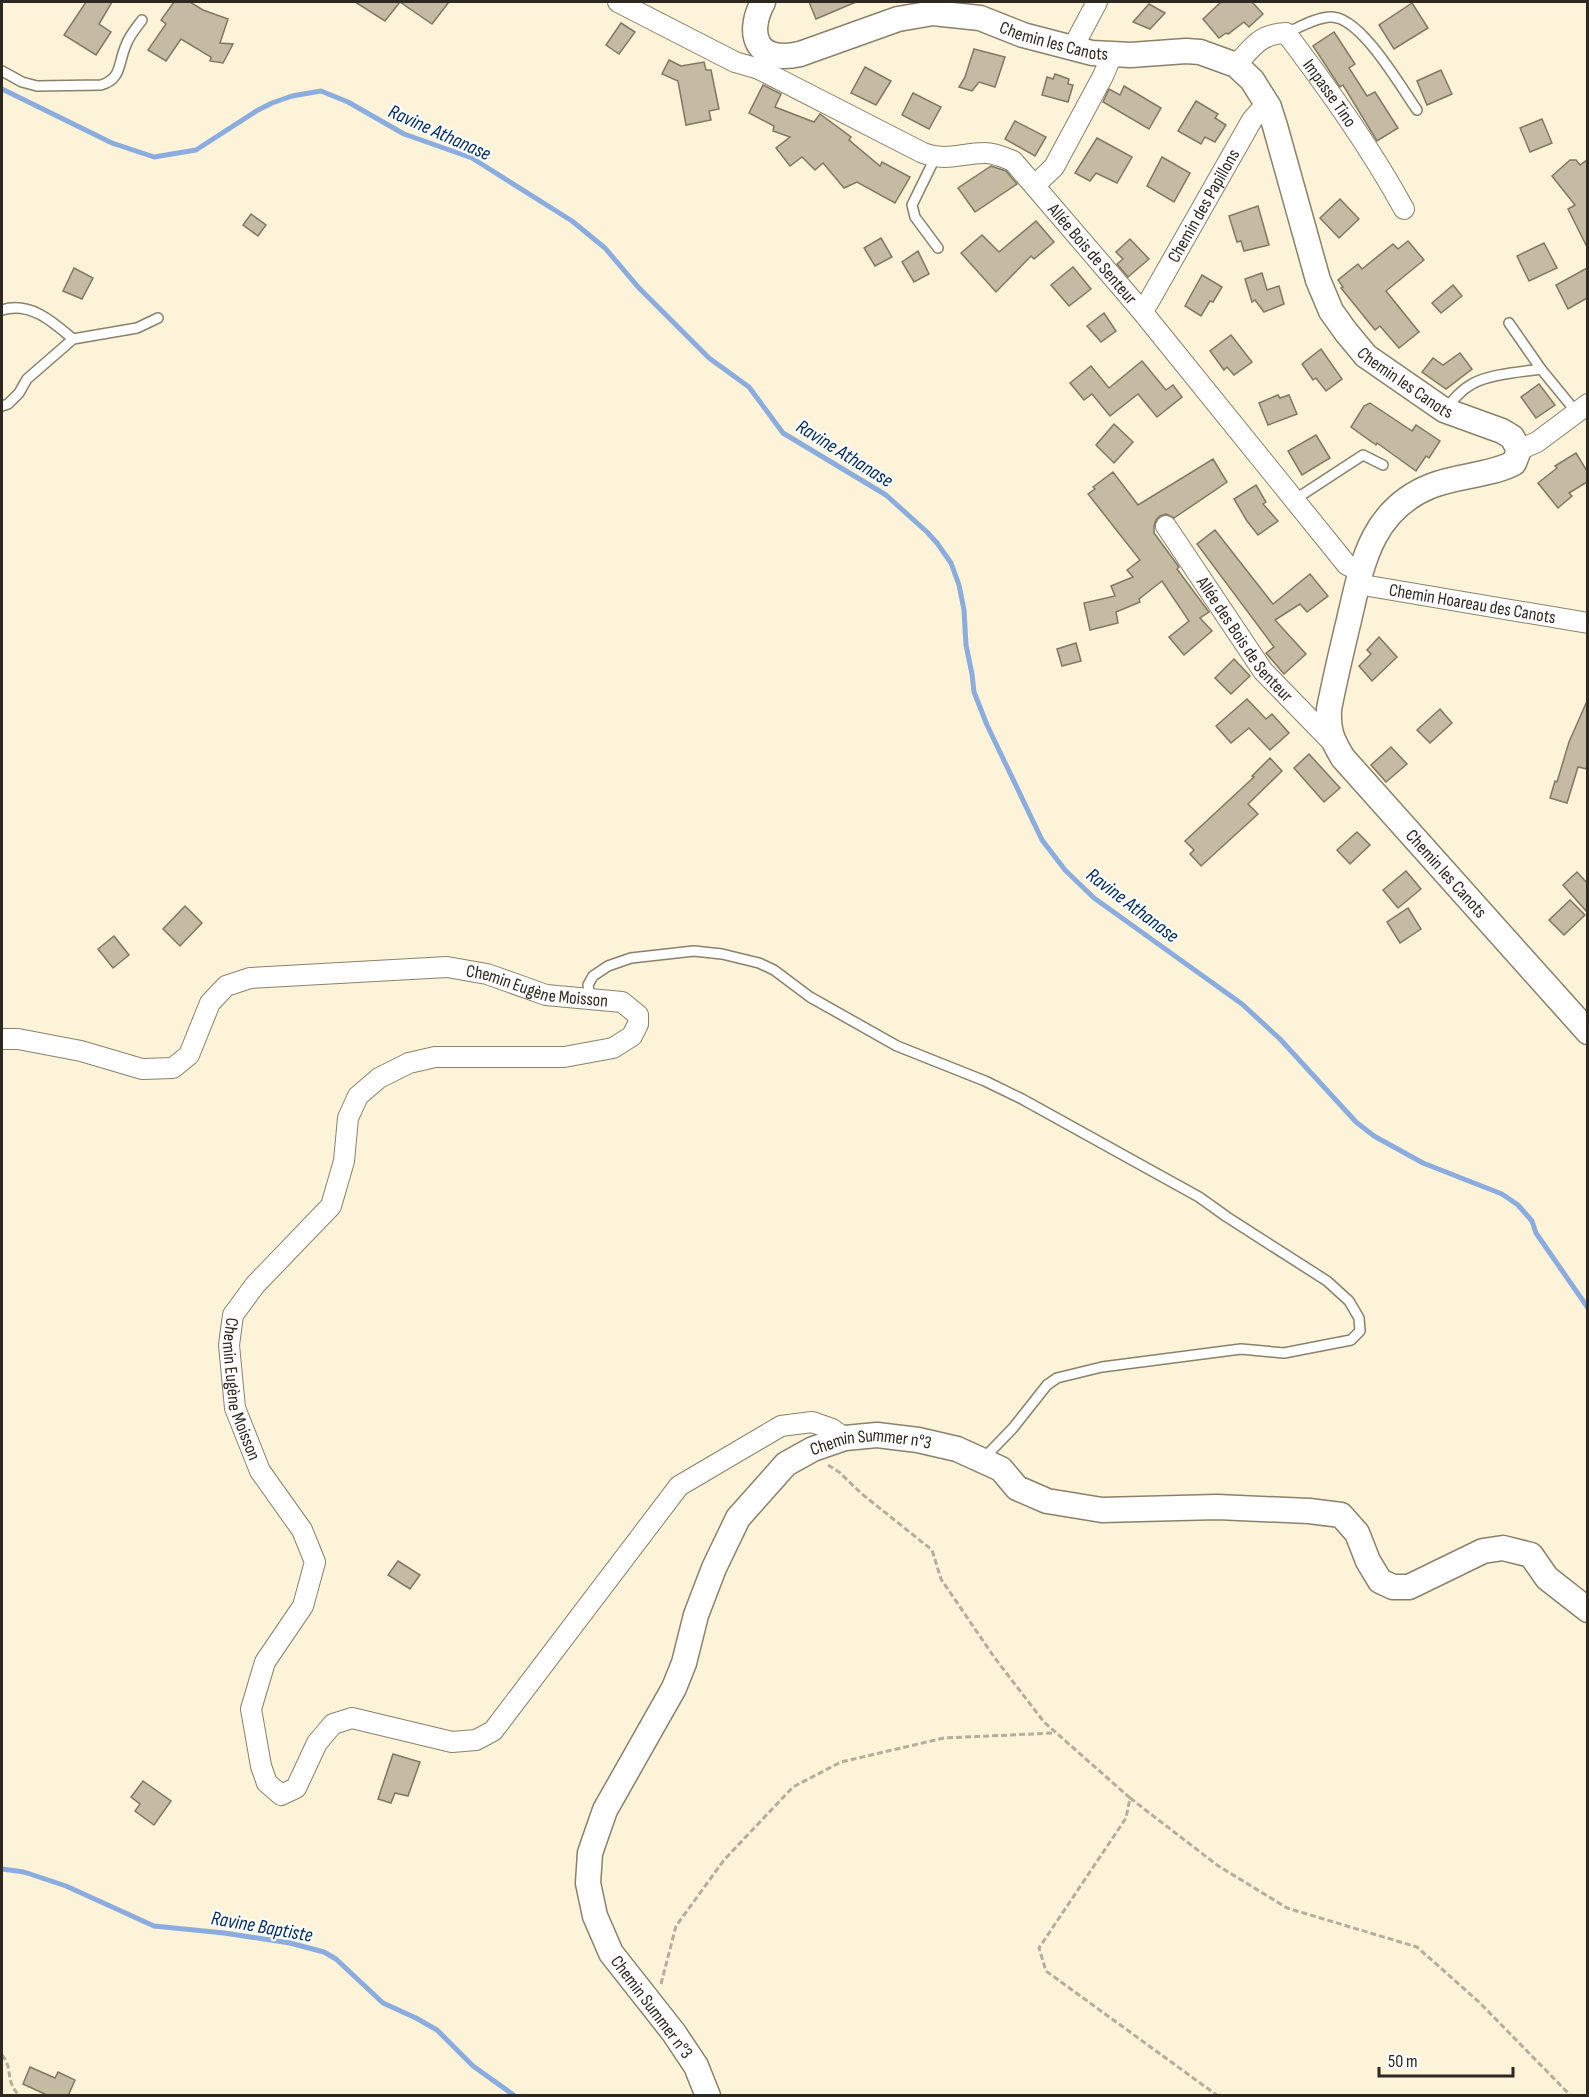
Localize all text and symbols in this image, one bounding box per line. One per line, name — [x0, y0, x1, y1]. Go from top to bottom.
street label: Chemin les Canots — [996, 17, 1109, 65]
street label: Impasse Tino — [1298, 55, 1361, 131]
water label: Ravine Athanase — [385, 100, 495, 166]
street label: Chemin des Papillons — [1163, 146, 1244, 266]
street label: Allée Bois de Senteur — [1043, 199, 1141, 309]
street label: Chemin les Canots — [1352, 343, 1455, 423]
water label: Ravine Athanase — [792, 415, 897, 493]
street label: Allée des Bois de Senteur — [1191, 572, 1297, 706]
street label: Chemin Hoareau des Canots — [1387, 580, 1557, 628]
street label: Chemin les Canots — [1401, 825, 1491, 923]
water label: Ravine Athanase — [1081, 863, 1184, 948]
street label: Chemin Eugène Moisson — [464, 961, 609, 1012]
street label: Chemin Eugène Moisson — [218, 1316, 265, 1463]
street label: Chemin Summer n°3 — [807, 1425, 933, 1460]
water label: Ravine Baptiste — [209, 1906, 315, 1948]
street label: Chemin Summer n°3 — [606, 1952, 697, 2063]
scale bar — [1379, 2040, 1512, 2078]
text: 50 m — [1388, 2051, 1418, 2072]

